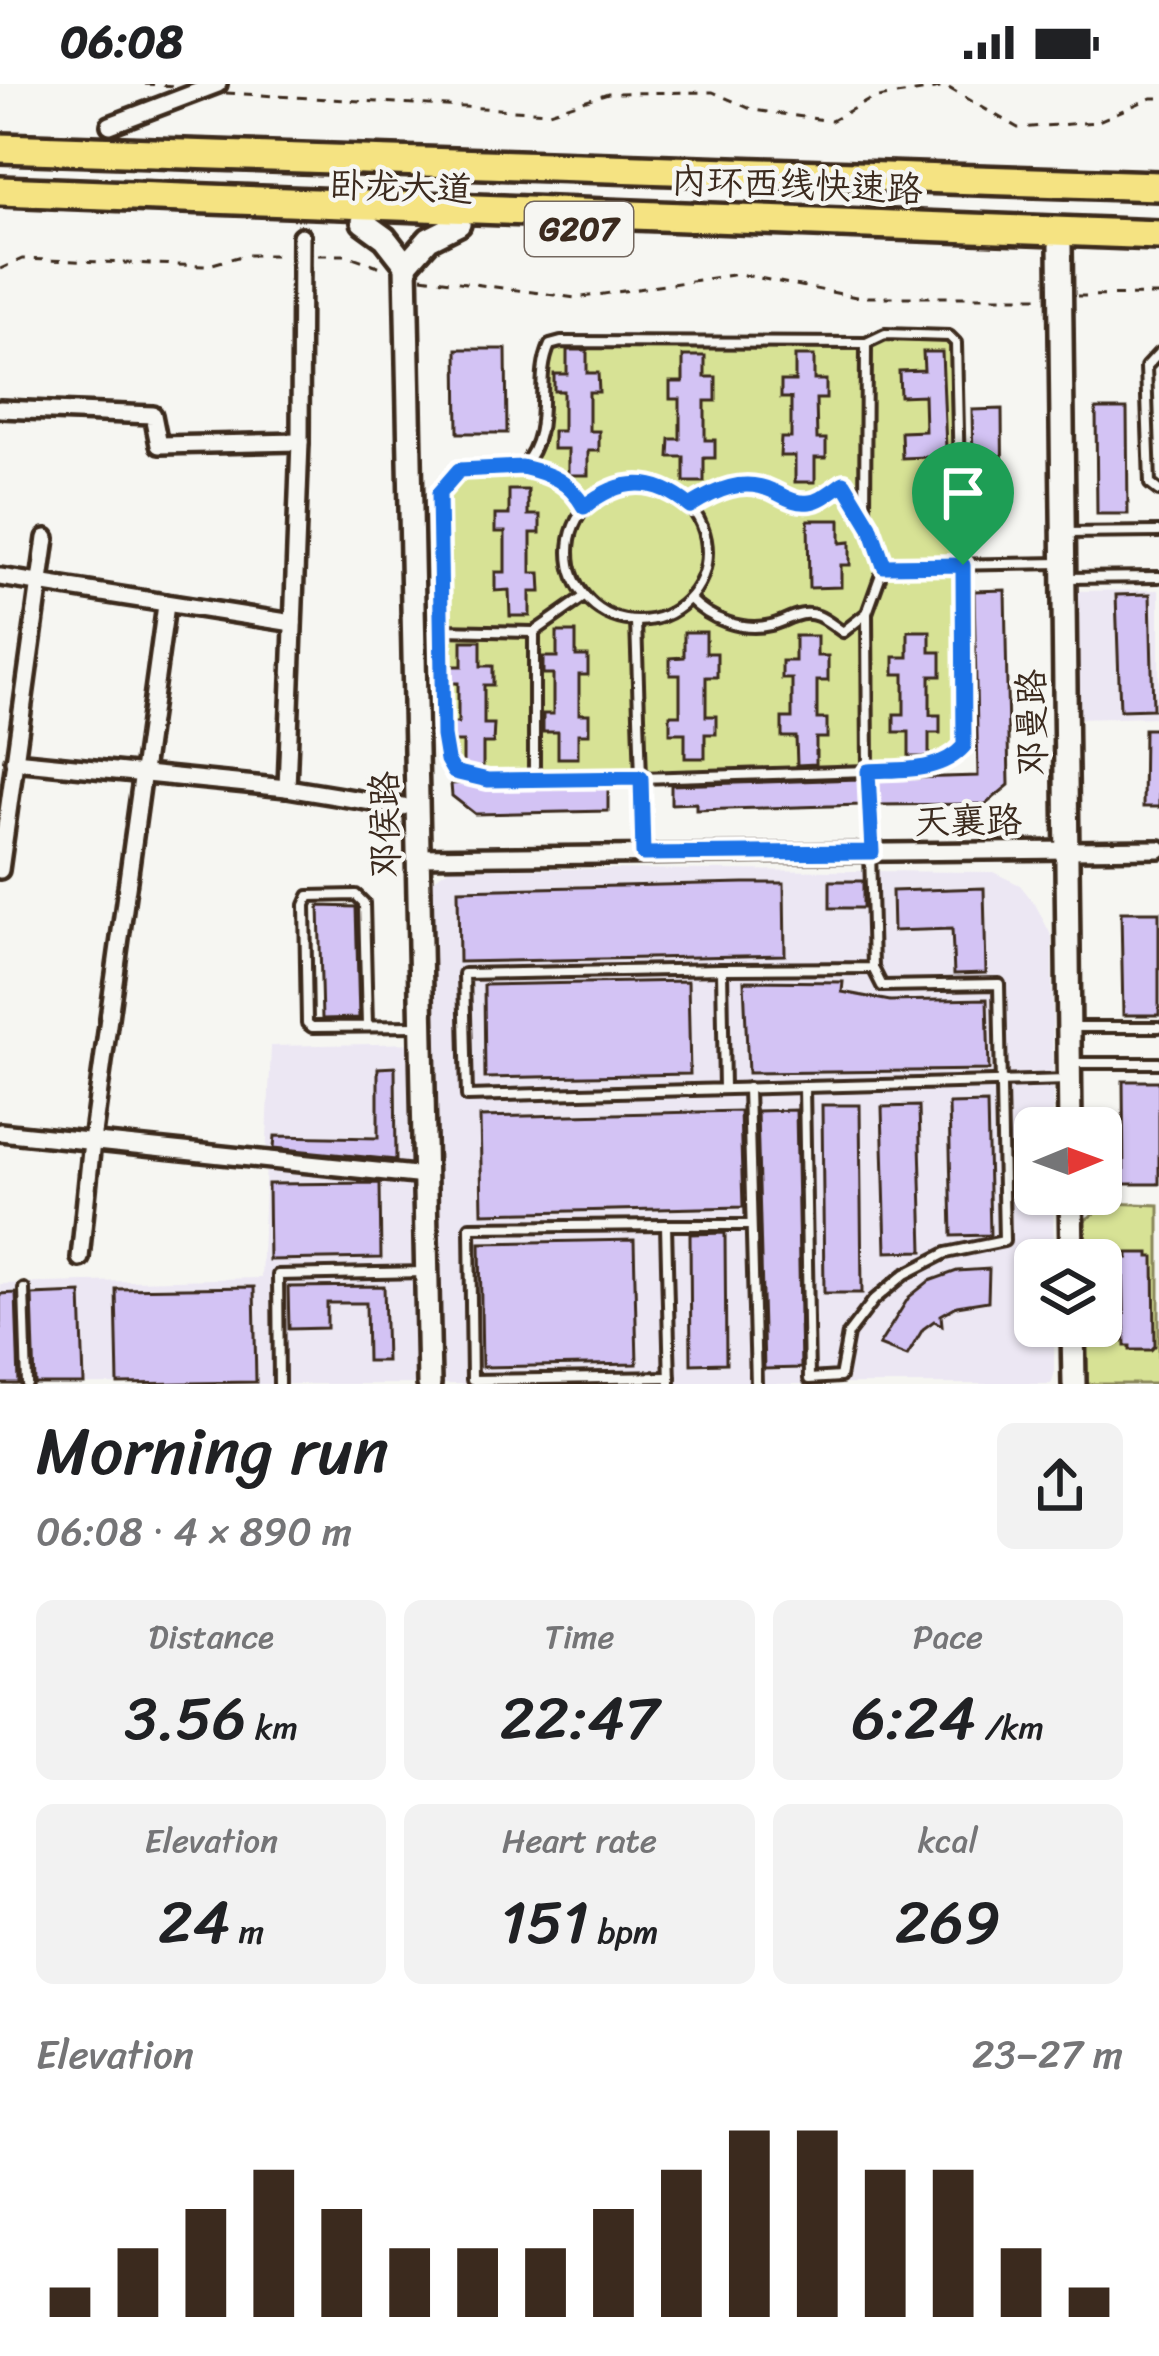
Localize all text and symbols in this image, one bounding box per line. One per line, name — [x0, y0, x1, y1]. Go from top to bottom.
text: 06:08 — [60, 2, 183, 82]
street label: 内环西线快速路 — [670, 149, 924, 221]
street label: 卧龙大道 — [328, 153, 474, 221]
road number: G207 — [525, 202, 633, 256]
pin — [912, 442, 1014, 565]
icon: arrive — [930, 460, 996, 526]
street label: 邓曼路 — [999, 668, 1065, 778]
street label: 邓侯路 — [352, 770, 418, 880]
street label: 天襄路 — [913, 788, 1023, 854]
north arrow — [1014, 1107, 1122, 1215]
map controls — [1014, 1107, 1122, 1347]
button: layers — [1014, 1239, 1122, 1347]
text: Morning run — [36, 1393, 389, 1510]
button: share — [997, 1423, 1123, 1549]
text: 06:08 · 4 × 890 m — [36, 1497, 352, 1566]
text: Distance — [149, 1608, 274, 1666]
text: Time — [545, 1608, 614, 1666]
text: Pace — [913, 1608, 983, 1666]
text: 3.56 — [125, 1666, 246, 1772]
text: 22:47 — [500, 1666, 659, 1772]
text: 6:24 — [852, 1666, 976, 1772]
text: km — [246, 1699, 298, 1757]
text: /km — [976, 1699, 1044, 1757]
text: Elevation — [144, 1812, 278, 1870]
text: Heart rate — [502, 1812, 657, 1870]
text: kcal — [918, 1812, 978, 1870]
text: 24 — [158, 1870, 230, 1976]
text: 151 — [501, 1870, 589, 1976]
text: 269 — [895, 1870, 1001, 1976]
text: m — [230, 1903, 264, 1961]
text: bpm — [589, 1903, 658, 1961]
text: Elevation — [36, 2020, 194, 2089]
text: 23–27 m — [972, 2020, 1123, 2089]

